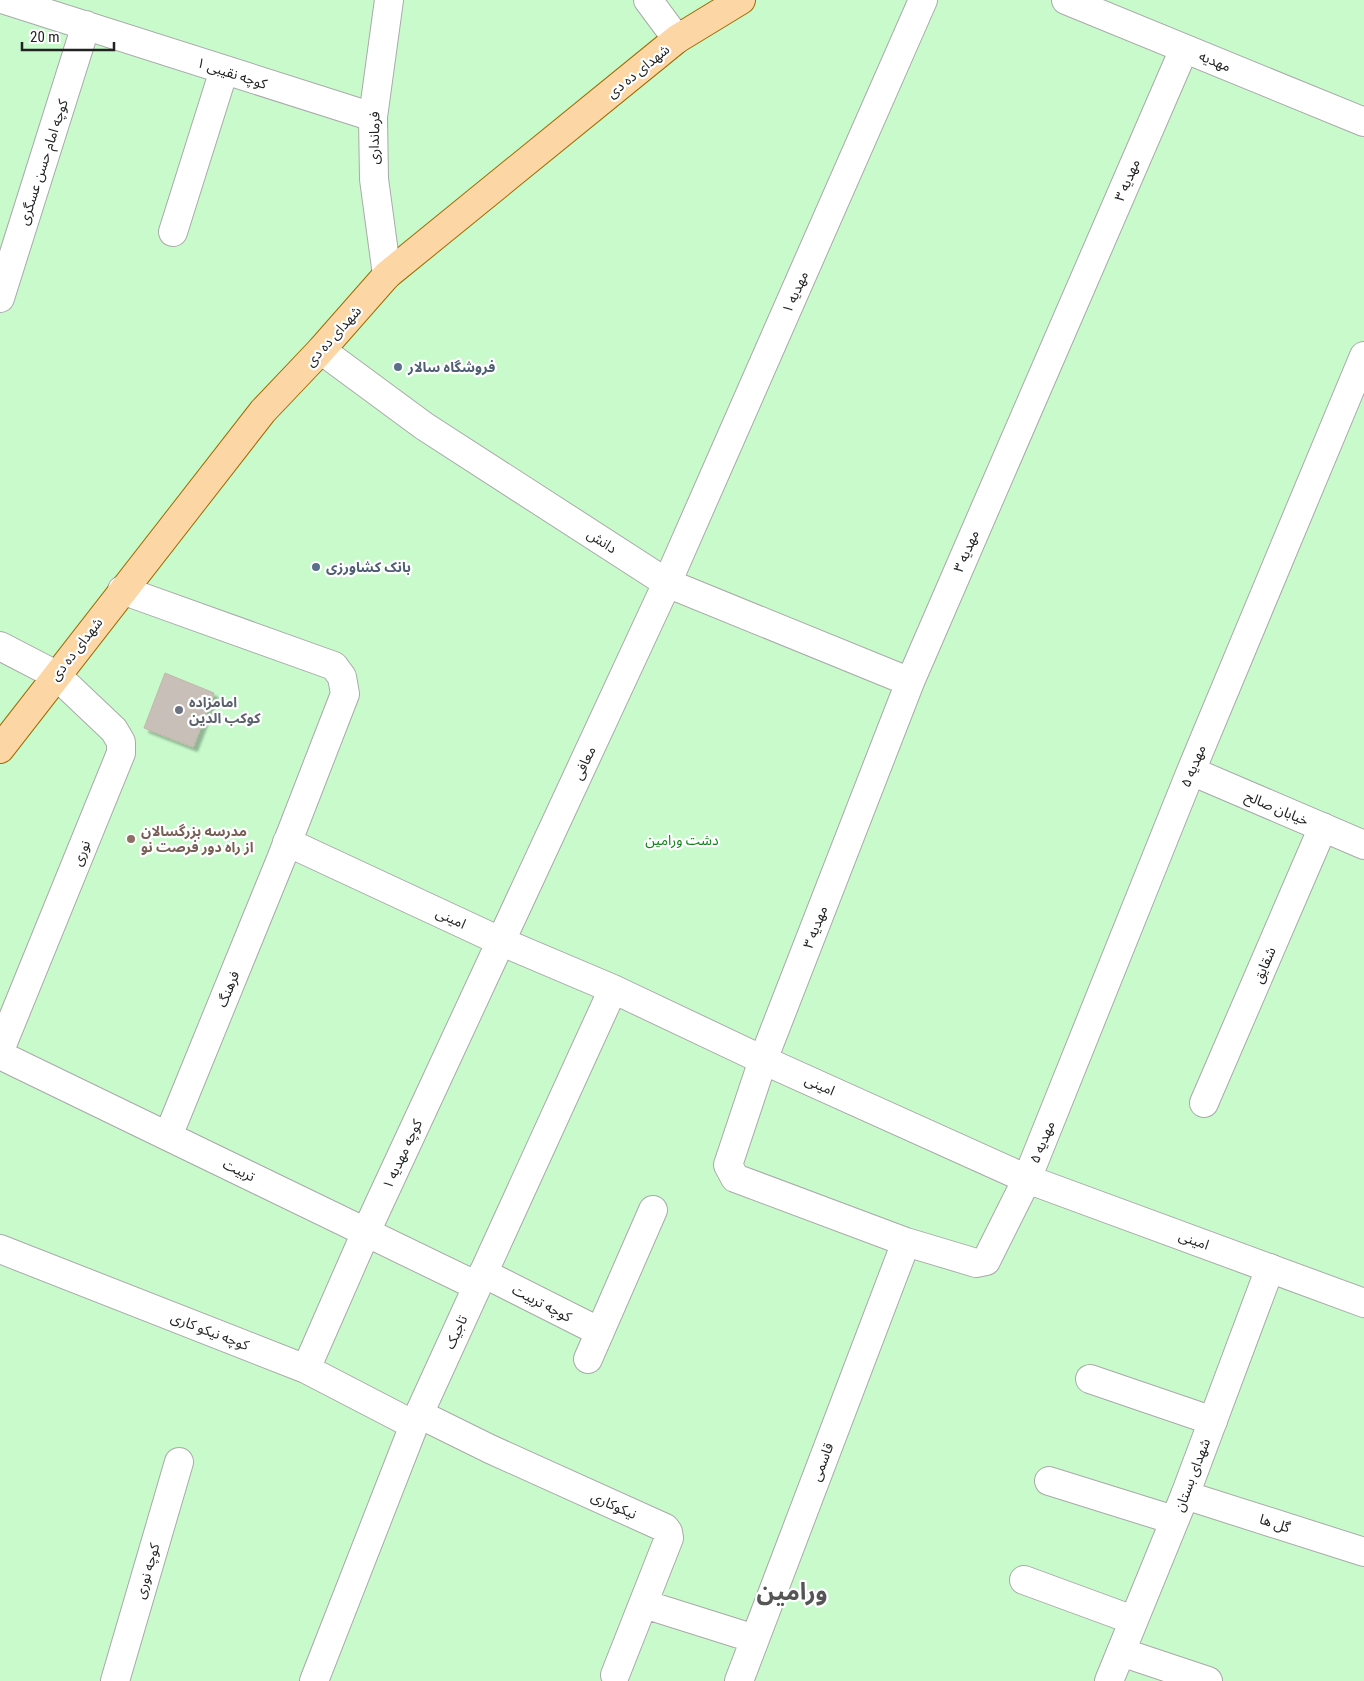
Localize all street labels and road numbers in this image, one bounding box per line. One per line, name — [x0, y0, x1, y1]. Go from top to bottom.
street label: شهدای ده دی — [604, 41, 673, 102]
street label: مهدیه — [1196, 47, 1233, 76]
street label: کوچه نقیبی ۱ — [194, 54, 269, 94]
street label: کوچه امام حسن عسگری — [15, 97, 74, 228]
street label: فرمانداری — [366, 111, 383, 165]
street label: مهدیه ۳ — [1111, 157, 1144, 204]
street label: مهدیه ۱ — [779, 269, 812, 316]
street label: شهدای ده دی — [302, 303, 365, 370]
street label: دانش — [584, 526, 620, 557]
street label: مهدیه ۳ — [950, 528, 983, 575]
street label: شهدای ده دی — [46, 614, 106, 684]
street label: مهدیه ۵ — [1177, 743, 1210, 790]
street label: معافی — [569, 744, 600, 783]
street label: خیابان صالح — [1242, 787, 1311, 831]
street label: نوری — [69, 838, 94, 868]
street label: امینی — [433, 904, 468, 933]
street label: مهدیه ۳ — [800, 904, 831, 951]
street label: شقایق — [1249, 945, 1281, 986]
street label: فرهنگ — [214, 969, 243, 1010]
street label: امینی — [802, 1071, 837, 1100]
street label: کوچه مهدیه ۱ — [379, 1117, 427, 1192]
street label: مهدیه ۵ — [1026, 1119, 1059, 1166]
street label: تربیت — [220, 1155, 258, 1185]
street label: امینی — [1176, 1227, 1211, 1254]
street label: کوچه تربیت — [509, 1281, 574, 1327]
street label: کوچه نیکو کاری — [168, 1309, 251, 1355]
street label: تاجیک — [441, 1313, 471, 1351]
street label: شهدای بستان — [1171, 1436, 1214, 1514]
street label: قاسمی — [807, 1441, 838, 1484]
street label: نیکوکاری — [588, 1488, 640, 1523]
street label: گل ها — [1257, 1511, 1293, 1536]
street label: کوچه نوری — [131, 1541, 165, 1601]

